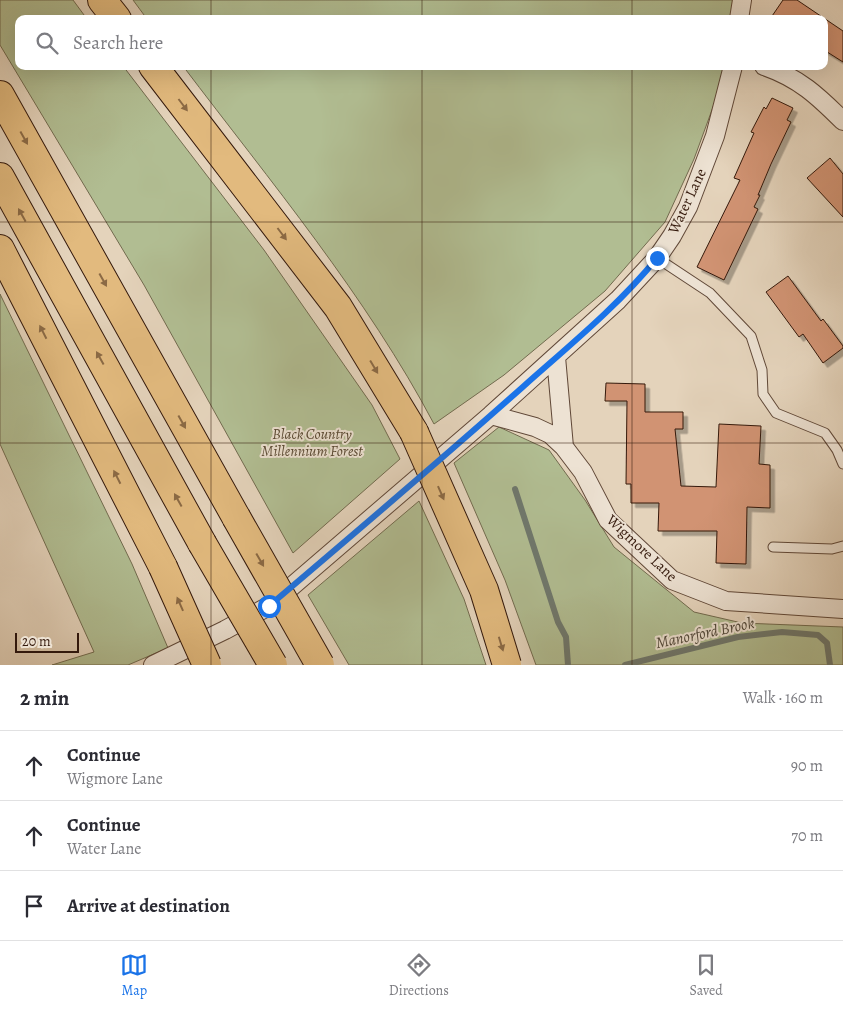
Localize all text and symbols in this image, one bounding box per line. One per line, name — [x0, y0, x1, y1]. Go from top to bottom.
search box — [15, 15, 828, 70]
icon: search — [33, 29, 61, 57]
text: Search here — [73, 30, 163, 56]
one-way arrow — [177, 98, 188, 111]
one-way arrow — [20, 130, 28, 145]
street label: Water Lane — [663, 165, 711, 238]
one-way arrow — [17, 209, 26, 222]
one-way arrow — [276, 227, 287, 240]
route end — [646, 247, 669, 270]
one-way arrow — [99, 272, 107, 287]
one-way arrow — [39, 325, 47, 339]
one-way arrow — [96, 350, 104, 365]
one-way arrow — [370, 361, 379, 374]
one-way arrow — [178, 414, 186, 429]
park label: Black Country Millennium Forest — [261, 424, 363, 461]
one-way arrow — [113, 469, 121, 484]
one-way arrow — [438, 486, 446, 500]
one-way arrow — [174, 493, 183, 507]
street label: Wigmore Lane — [602, 509, 682, 586]
one-way arrow — [256, 552, 264, 567]
route start — [258, 595, 281, 618]
one-way arrow — [175, 597, 183, 611]
water label: Manorford Brook — [654, 612, 756, 654]
scale bar — [15, 630, 79, 653]
text: 20 m — [22, 632, 51, 651]
one-way arrow — [497, 636, 505, 651]
text: 2 min — [20, 684, 69, 712]
text: Walk · 160 m — [743, 687, 823, 709]
text: Continue — [67, 742, 141, 768]
icon: ahead — [20, 752, 48, 780]
text: 90 m — [791, 755, 823, 777]
text: Wigmore Lane — [67, 768, 163, 790]
text: Continue — [67, 812, 141, 838]
icon: ahead — [20, 822, 48, 850]
text: 70 m — [791, 825, 823, 847]
text: Water Lane — [67, 838, 141, 860]
icon: arrive — [20, 892, 48, 920]
text: Arrive at destination — [67, 893, 230, 919]
tab: Map — [120, 951, 148, 1000]
tab: Directions — [389, 951, 449, 1000]
tab: Saved — [690, 951, 723, 1000]

